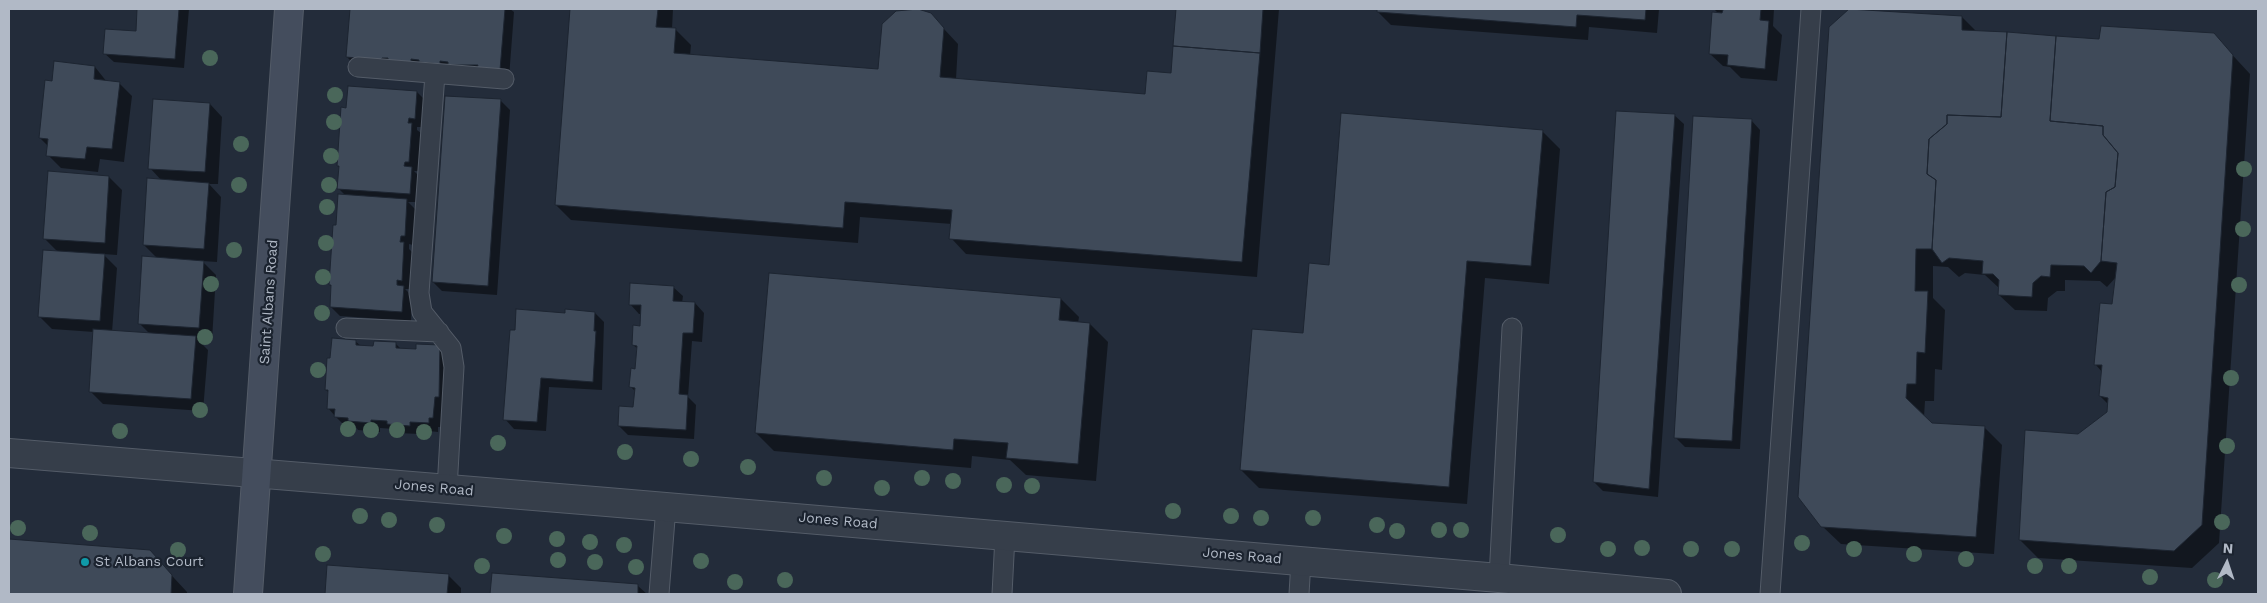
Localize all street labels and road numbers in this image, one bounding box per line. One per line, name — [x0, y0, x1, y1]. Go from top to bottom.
street label: Saint Albans Road — [256, 239, 282, 365]
street label: Jones Road — [394, 476, 474, 500]
street label: Jones Road — [798, 509, 878, 533]
street label: Jones Road — [1202, 544, 1282, 568]

